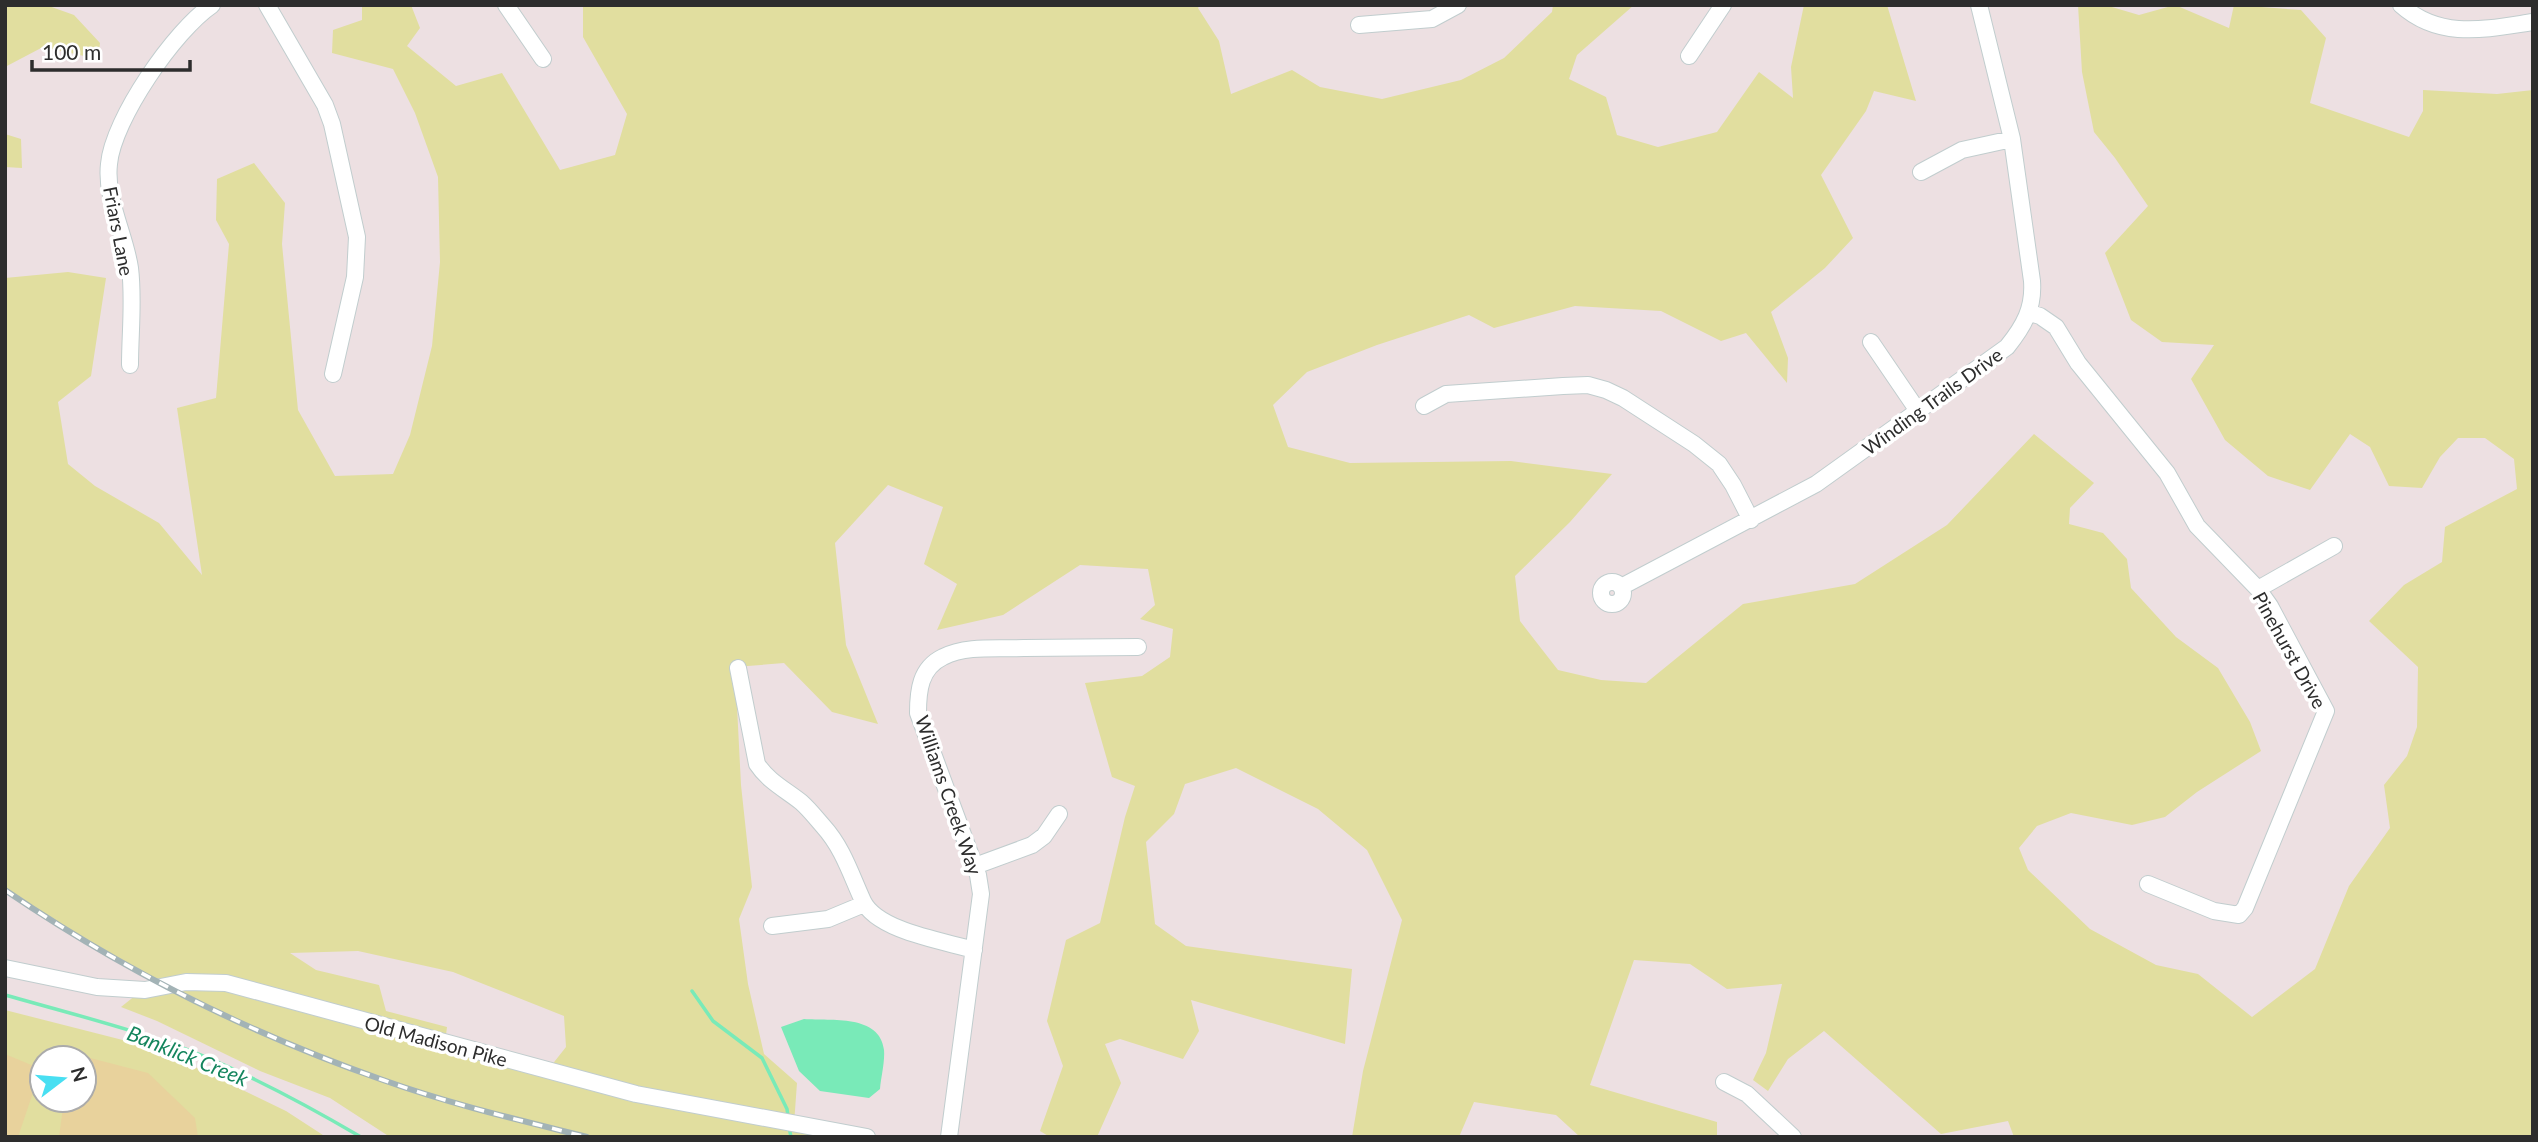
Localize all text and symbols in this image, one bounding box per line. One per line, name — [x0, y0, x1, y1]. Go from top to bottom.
scale bar — [32, 28, 189, 72]
text: 100 m — [42, 39, 101, 64]
street label: Friars Lane — [99, 184, 139, 278]
street label: Winding Trails Drive — [1857, 342, 2007, 460]
street label: Pinehurst Drive — [2248, 588, 2332, 712]
street label: Williams Creek Way — [911, 712, 987, 878]
street label: Old Madison Pike — [362, 1011, 510, 1071]
water label: Banklick Creek — [124, 1019, 253, 1091]
north arrow — [28, 1044, 98, 1114]
text: N — [67, 1064, 93, 1084]

